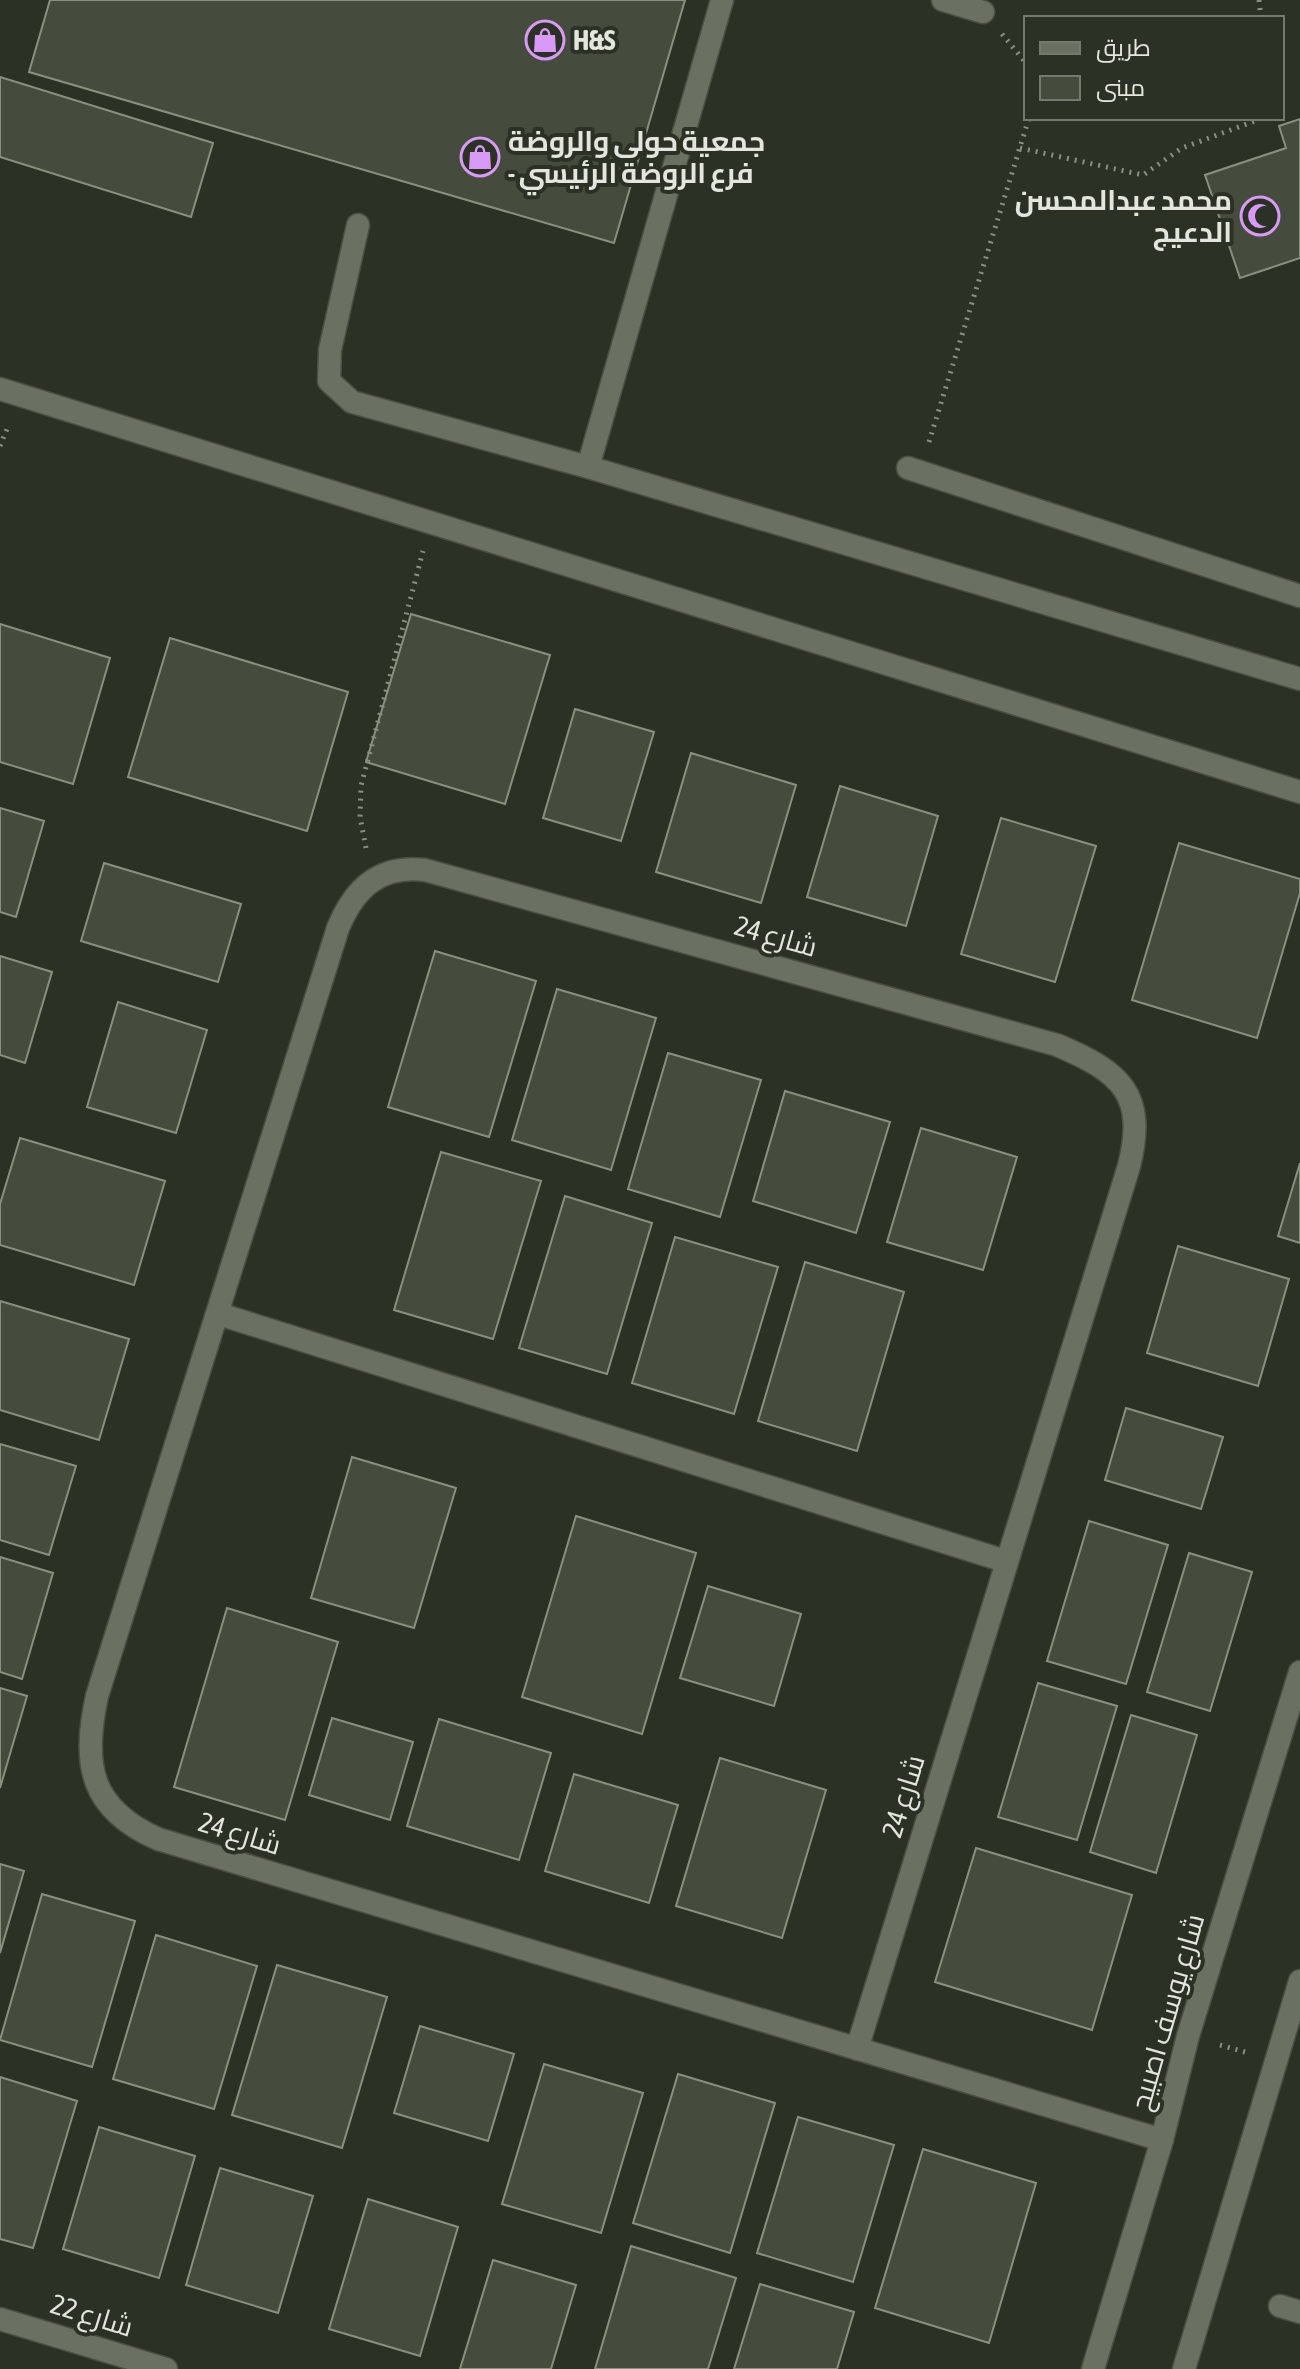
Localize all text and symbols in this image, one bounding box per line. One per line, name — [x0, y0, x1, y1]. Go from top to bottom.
legend — [1024, 16, 1284, 120]
shop icon: H&S — [524, 19, 566, 61]
place label: H&S — [573, 24, 616, 56]
text: طريق — [1096, 34, 1151, 63]
text: مبنى — [1096, 74, 1145, 102]
place label: جمعية حولي والروضة - فرع الروضة الرئيسي — [508, 125, 765, 196]
shop icon: جمعية حولي والروضة - فرع الروضة الرئيسي — [459, 136, 501, 178]
place label: محمد عبدالمحسن الدعيج — [1015, 184, 1232, 251]
mosque icon: محمد عبدالمحسن الدعيج — [1239, 195, 1281, 237]
street label: شارع 24 — [730, 909, 821, 966]
street label: شارع 24 — [875, 1751, 934, 1842]
street label: شارع 24 — [194, 1805, 285, 1864]
street label: شارع يوسف اصبيح — [1124, 1910, 1213, 2115]
street label: شارع 22 — [46, 2287, 137, 2346]

